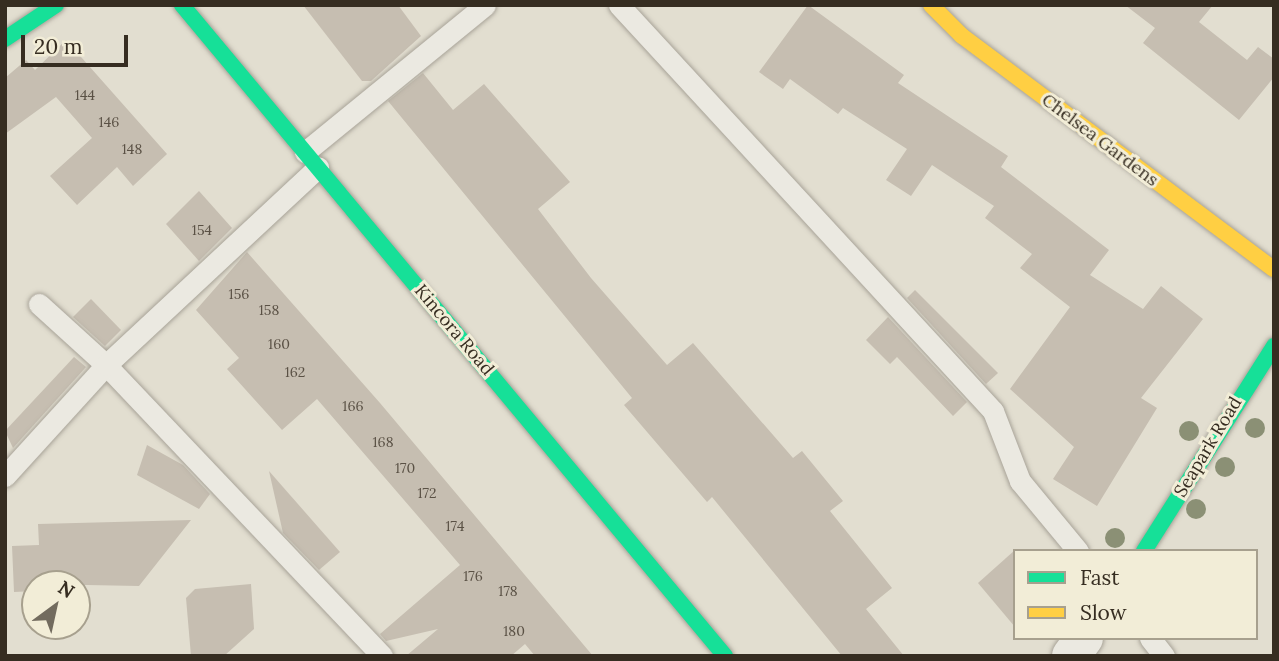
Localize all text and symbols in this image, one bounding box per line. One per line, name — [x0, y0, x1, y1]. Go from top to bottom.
scale bar — [24, 21, 131, 65]
text: 20 m — [34, 33, 83, 60]
house number: 144 — [75, 87, 95, 103]
street label: Chelsea Gardens — [1037, 89, 1163, 191]
house number: 146 — [99, 114, 119, 130]
house number: 148 — [122, 141, 142, 157]
house number: 154 — [192, 222, 212, 238]
street label: Kincora Road — [410, 280, 498, 380]
house number: 156 — [229, 286, 249, 302]
house number: 158 — [259, 302, 279, 318]
house number: 160 — [268, 336, 290, 352]
house number: 162 — [285, 364, 305, 380]
street label: Seapark Road — [1170, 393, 1246, 501]
house number: 166 — [342, 398, 364, 414]
house number: 168 — [372, 434, 394, 450]
house number: 170 — [395, 460, 415, 476]
house number: 172 — [417, 485, 437, 501]
house number: 174 — [446, 518, 464, 534]
legend — [1013, 549, 1258, 640]
text: Fast — [1080, 564, 1119, 591]
house number: 176 — [463, 568, 483, 584]
north arrow — [21, 570, 91, 640]
text: N — [54, 575, 79, 603]
house number: 178 — [498, 583, 518, 599]
text: Slow — [1080, 599, 1127, 626]
house number: 180 — [503, 623, 525, 639]

